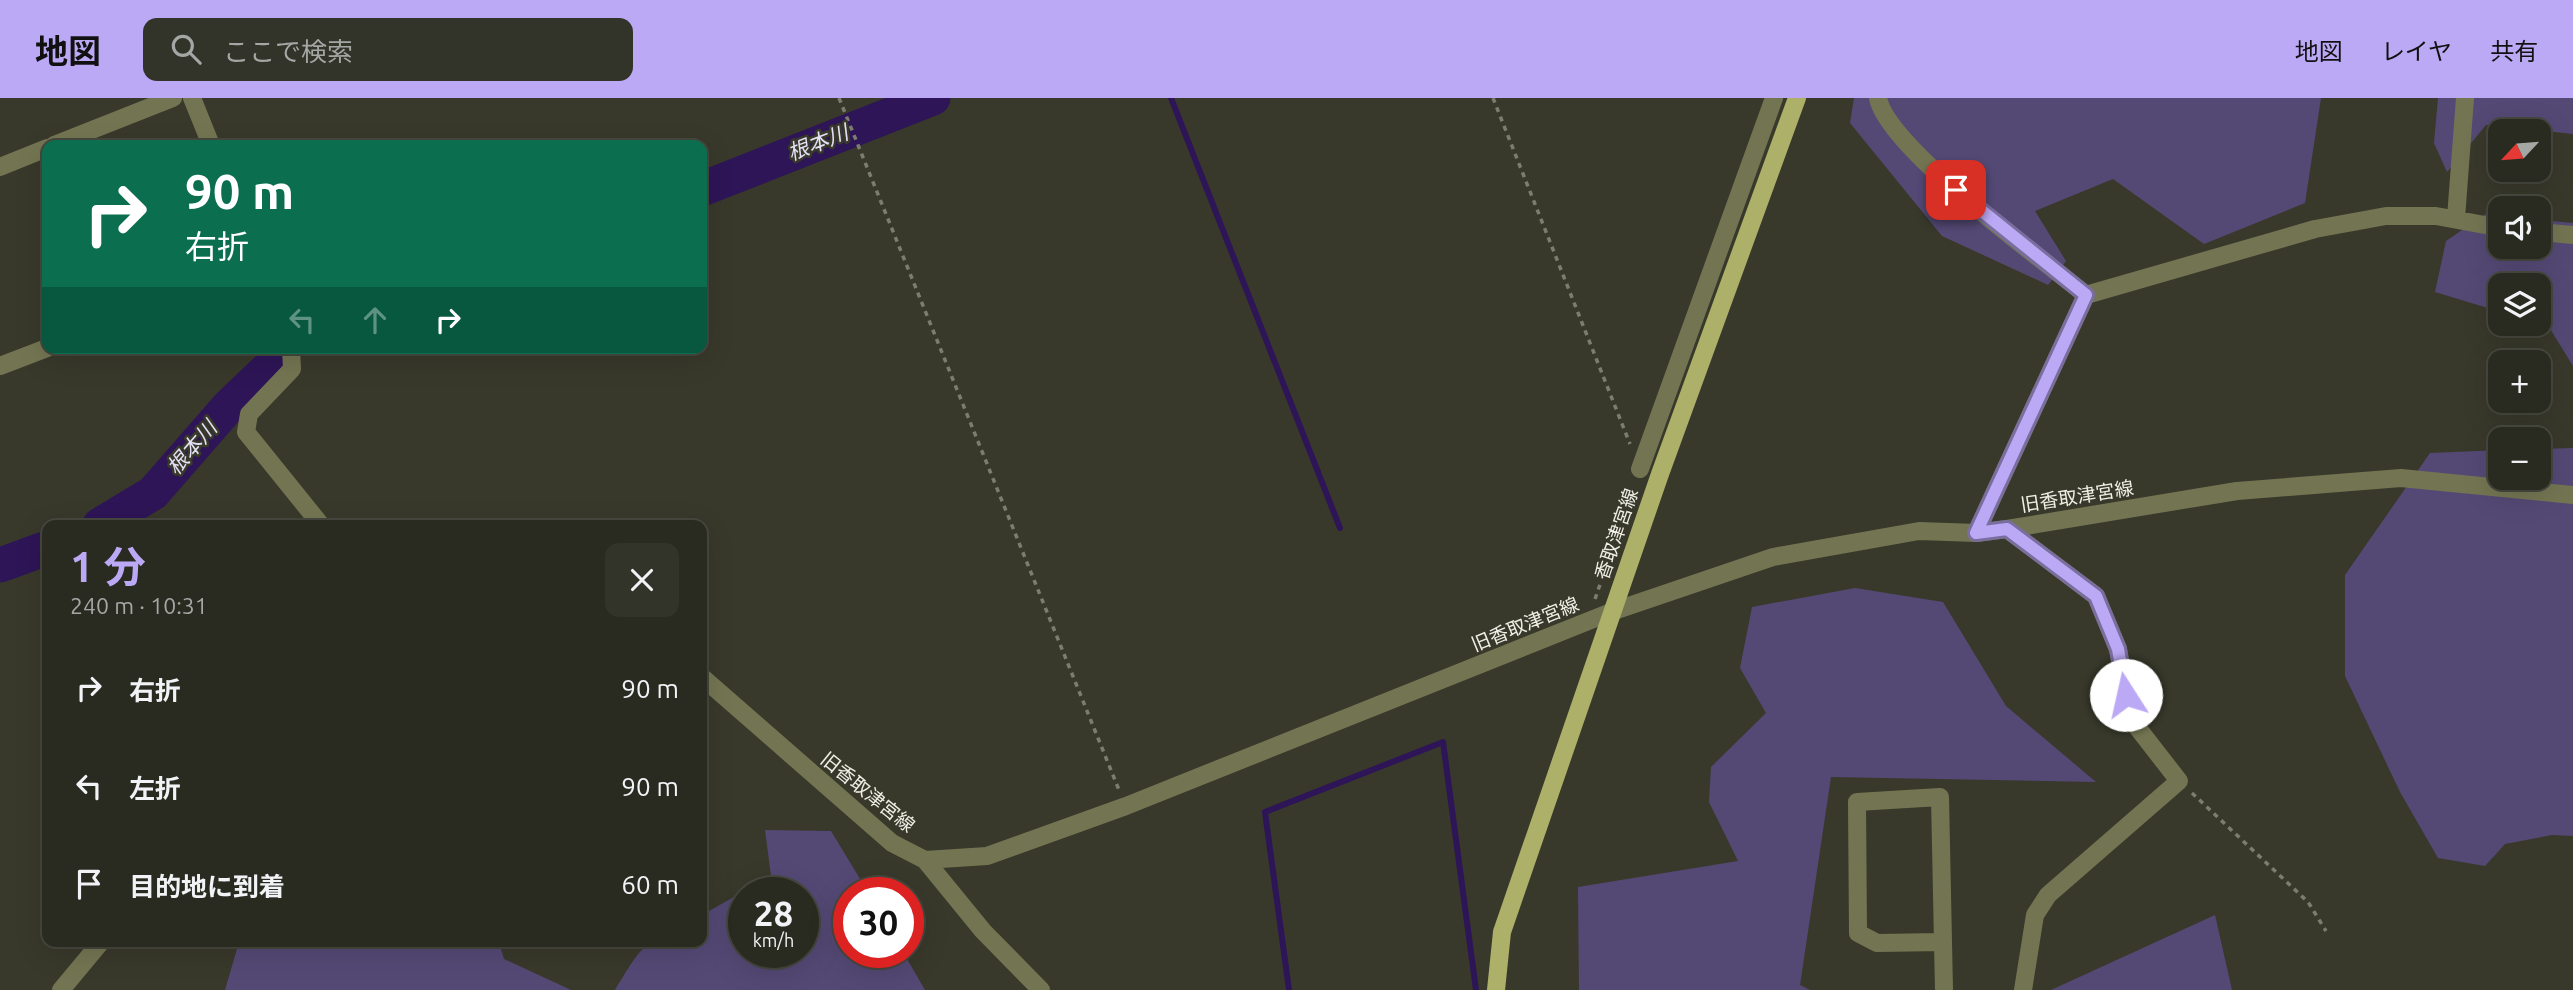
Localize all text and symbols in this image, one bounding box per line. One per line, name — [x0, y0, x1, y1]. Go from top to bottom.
search box — [143, 18, 633, 81]
icon: search — [167, 30, 205, 68]
text: 地図 — [35, 32, 101, 69]
text: ここで検索 — [223, 37, 353, 66]
text: 地図 — [2295, 38, 2343, 65]
text: レイヤ — [2381, 38, 2452, 65]
text: 共有 — [2490, 38, 2538, 65]
water label: 根本川 — [784, 119, 853, 165]
north arrow — [2488, 119, 2552, 182]
map controls — [2488, 119, 2551, 490]
pin — [1926, 160, 1986, 220]
text: 90 m — [185, 163, 294, 218]
icon: right — [70, 168, 161, 259]
icon: arrive — [1937, 171, 1975, 209]
button: sound — [2488, 196, 2551, 259]
text: 右折 — [185, 228, 249, 264]
button: layers — [2488, 273, 2551, 336]
icon: left — [283, 301, 321, 339]
icon: ahead — [356, 301, 394, 339]
icon: right — [429, 301, 467, 339]
button: + — [2488, 350, 2551, 413]
water label: 根本川 — [162, 414, 222, 479]
button: − — [2488, 427, 2551, 490]
street label: 旧香取津宮線 — [2019, 476, 2135, 516]
street label: 香取津宮線 — [1590, 485, 1642, 583]
text: 1 分 — [70, 543, 146, 590]
button: close — [605, 543, 679, 617]
street label: 旧香取津宮線 — [1468, 592, 1582, 656]
text: 240 m · 10:31 — [70, 593, 208, 618]
position arrow — [2089, 658, 2163, 732]
icon: right — [70, 669, 108, 707]
text: 90 m — [621, 674, 679, 703]
text: 右折 — [129, 676, 181, 705]
street label: 旧香取津宮線 — [817, 748, 919, 836]
icon: left — [70, 767, 108, 805]
text: 90 m — [621, 772, 679, 801]
text: 左折 — [129, 774, 181, 803]
icon: arrive — [70, 865, 108, 903]
text: 60 m — [621, 870, 679, 899]
text: 目的地に到着 — [129, 872, 285, 901]
speed limit sign: 30 — [833, 877, 924, 968]
text: 28 — [754, 893, 793, 933]
text: km/h — [753, 930, 794, 950]

